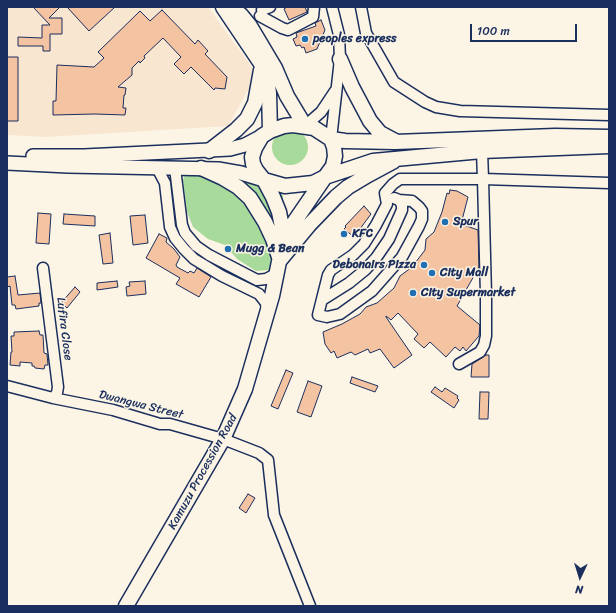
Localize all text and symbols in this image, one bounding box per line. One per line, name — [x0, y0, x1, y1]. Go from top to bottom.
scale bar — [472, 16, 579, 42]
text: 100 m — [477, 20, 510, 42]
place label: peoples express — [313, 32, 397, 46]
marker: peoples express — [300, 34, 310, 44]
place label: Spur — [453, 215, 478, 229]
marker: Spur — [440, 217, 450, 227]
place label: KFC — [352, 227, 373, 241]
marker: KFC — [339, 229, 349, 239]
place label: Mugg & Bean — [236, 242, 304, 256]
marker: Mugg & Bean — [223, 244, 233, 254]
place label: Debonairs Pizza — [333, 258, 416, 272]
marker: Debonairs Pizza — [419, 260, 429, 270]
place label: City Mall — [440, 266, 488, 280]
marker: City Mall — [427, 268, 437, 278]
place label: City Supermarket — [421, 286, 515, 300]
marker: City Supermarket — [408, 288, 418, 298]
street label: Lufira Close — [53, 297, 75, 361]
street label: Dwangwa Street — [97, 388, 185, 422]
street label: Kamuzu Procession Road — [165, 412, 241, 532]
north arrow — [560, 557, 600, 597]
text: N — [575, 580, 584, 599]

